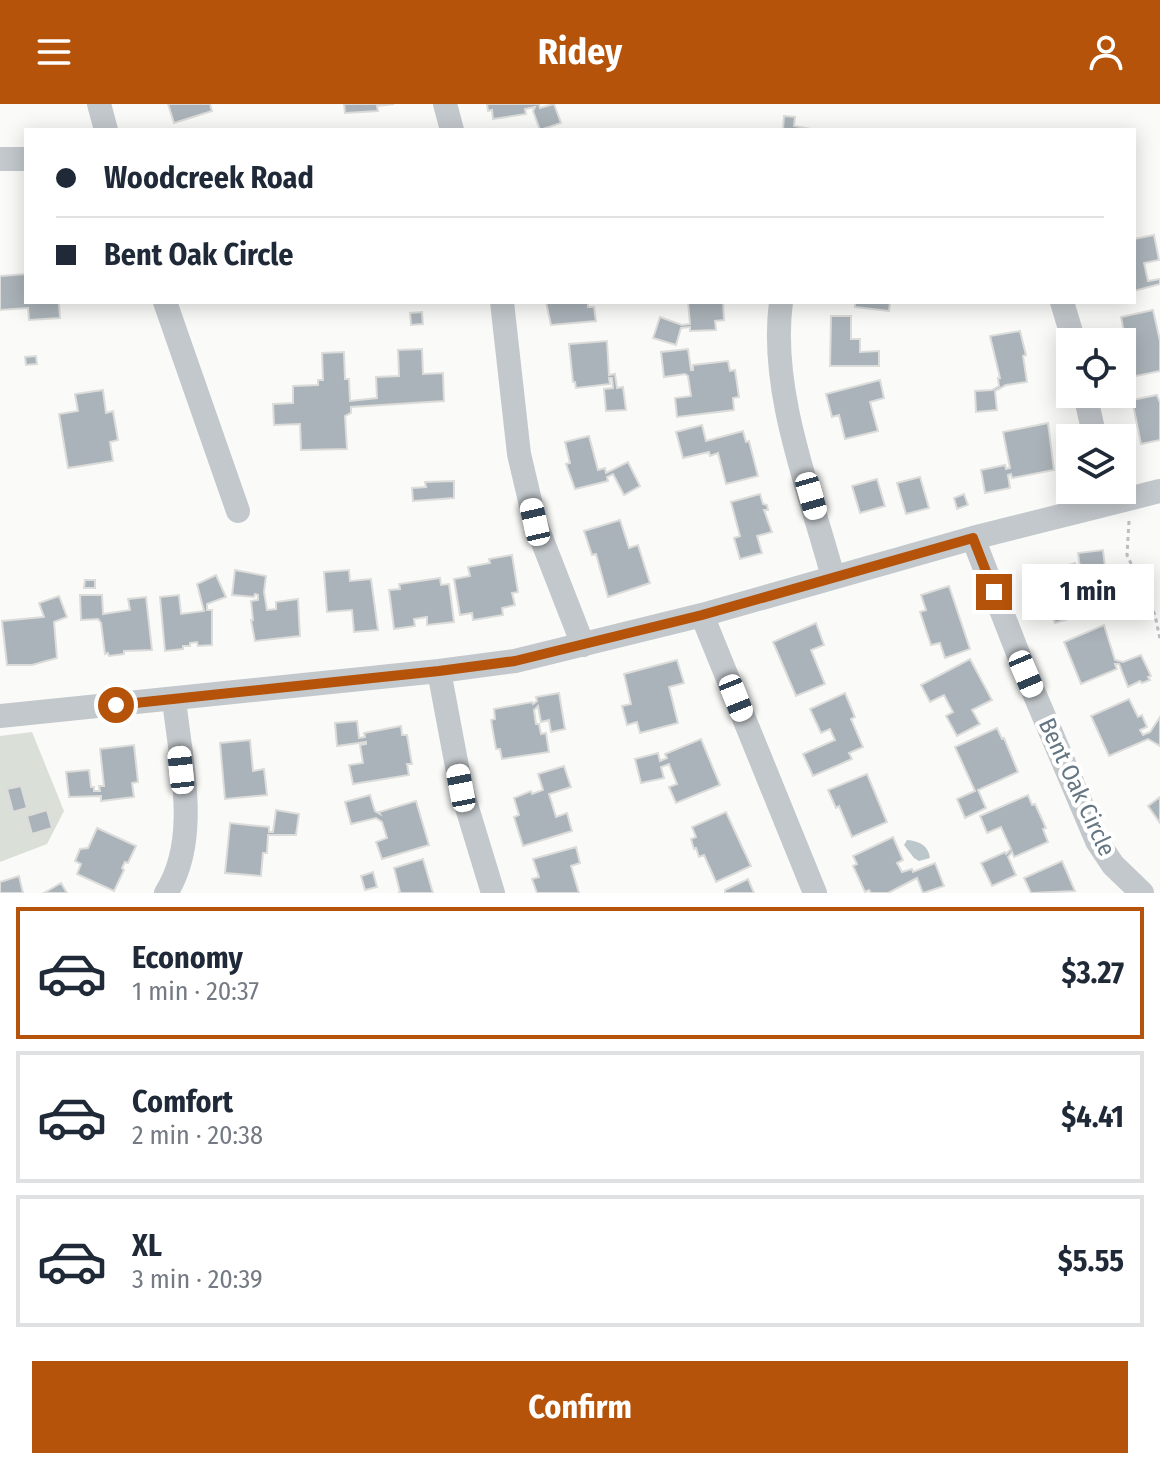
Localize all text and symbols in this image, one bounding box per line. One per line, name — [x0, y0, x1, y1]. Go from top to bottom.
icon: menu — [32, 30, 76, 74]
text: Ridey — [538, 30, 622, 74]
icon: person — [1084, 30, 1128, 74]
text: Woodcreek Road — [104, 160, 314, 196]
text: Bent Oak Circle — [104, 237, 293, 273]
map controls — [1056, 328, 1136, 504]
button: locate — [1056, 328, 1136, 408]
button: layers — [1056, 424, 1136, 504]
car — [793, 470, 829, 522]
car — [518, 496, 552, 548]
callout: 1 min — [1022, 564, 1154, 620]
route end — [976, 574, 1012, 610]
text: 1 min — [1060, 576, 1116, 607]
car — [1006, 647, 1046, 701]
car — [716, 671, 756, 725]
route start — [98, 687, 134, 723]
street label: Bent Oak Circle — [1033, 714, 1121, 860]
car — [167, 745, 195, 795]
car — [445, 762, 477, 814]
icon: car — [36, 937, 108, 1009]
text: Economy — [132, 940, 243, 976]
text: $3.27 — [1061, 955, 1124, 991]
text: 1 min · 20:37 — [132, 976, 259, 1007]
icon: car — [36, 1081, 108, 1153]
text: Comfort — [132, 1084, 233, 1120]
text: $4.41 — [1061, 1099, 1124, 1135]
text: 2 min · 20:38 — [132, 1120, 263, 1151]
icon: car — [36, 1225, 108, 1297]
text: XL — [132, 1228, 162, 1264]
text: $5.55 — [1058, 1243, 1124, 1279]
text: 3 min · 20:39 — [132, 1264, 263, 1295]
button: Confirm — [32, 1361, 1128, 1453]

